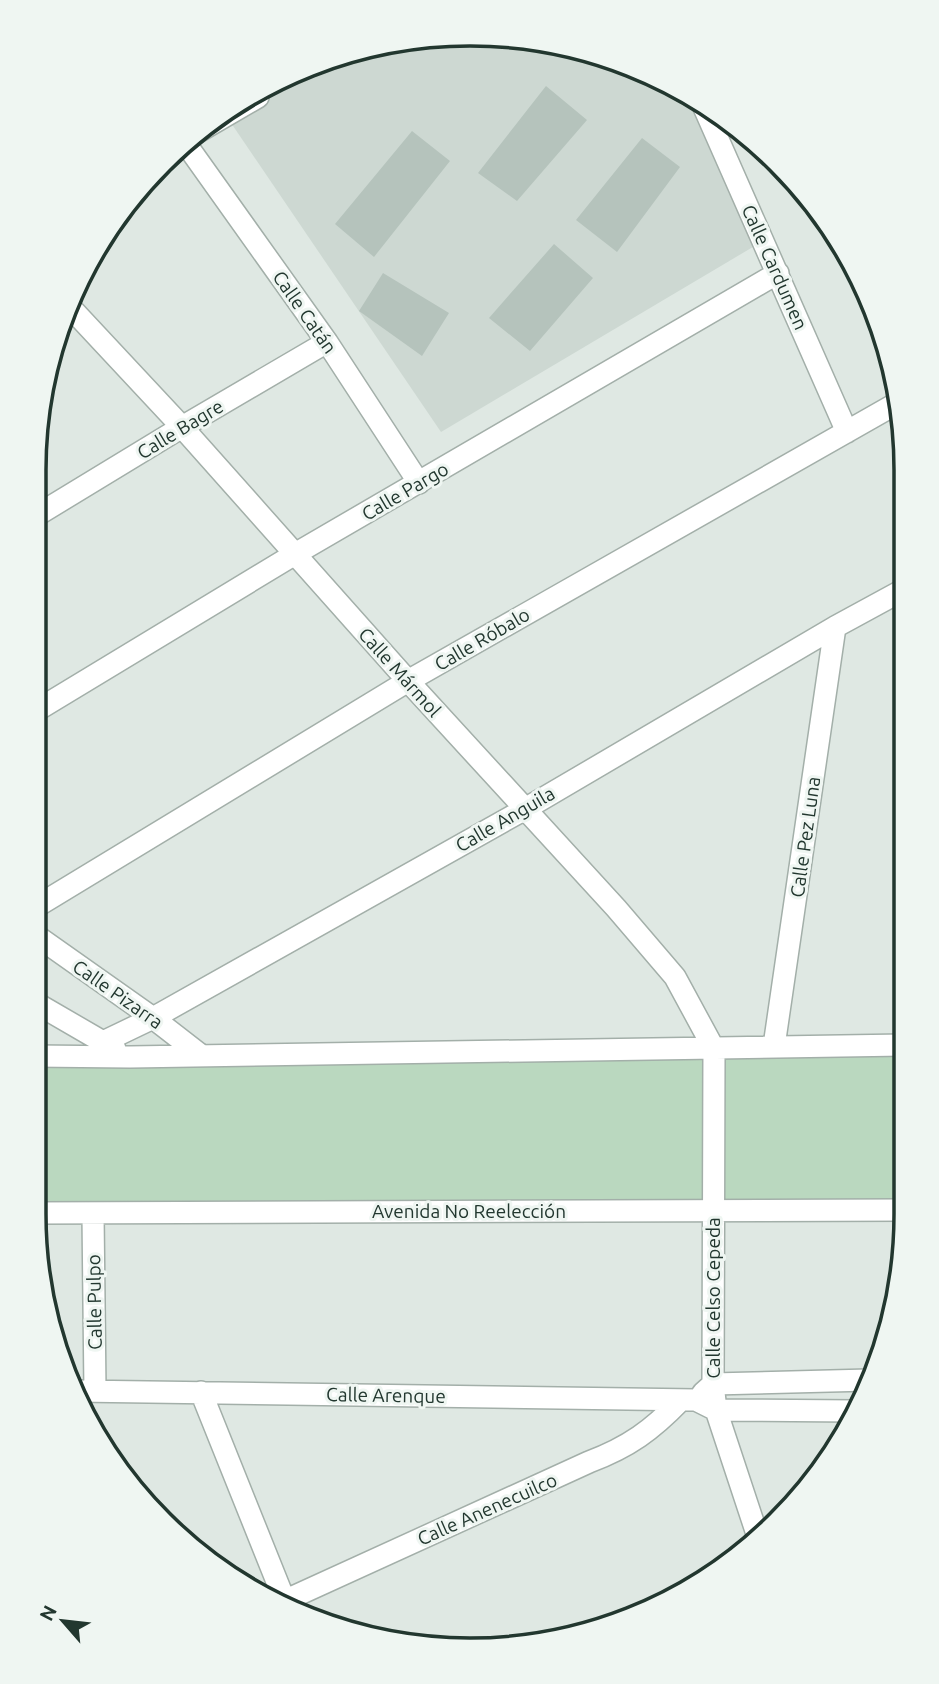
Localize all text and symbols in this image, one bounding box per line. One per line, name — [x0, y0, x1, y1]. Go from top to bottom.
street label: Calle Cardumen — [738, 201, 812, 333]
street label: Calle Catán — [269, 266, 341, 358]
street label: Calle Bagre — [133, 395, 227, 463]
street label: Calle Pargo — [358, 457, 452, 525]
street label: Calle Róbalo — [431, 603, 533, 675]
street label: Calle Mármol — [354, 623, 446, 721]
street label: Calle Pez Luna — [786, 775, 824, 899]
street label: Calle Anguila — [452, 782, 558, 856]
street label: Calle Pizarra — [69, 955, 167, 1033]
street label: Avenida No Reelección — [372, 1200, 566, 1222]
street label: Calle Celso Cepeda — [702, 1217, 724, 1379]
street label: Calle Pulpo — [82, 1254, 106, 1350]
street label: Calle Arenque — [326, 1383, 446, 1407]
street label: Calle Anenecuilco — [414, 1468, 560, 1550]
north arrow — [28, 1586, 98, 1656]
text: N — [35, 1602, 61, 1624]

